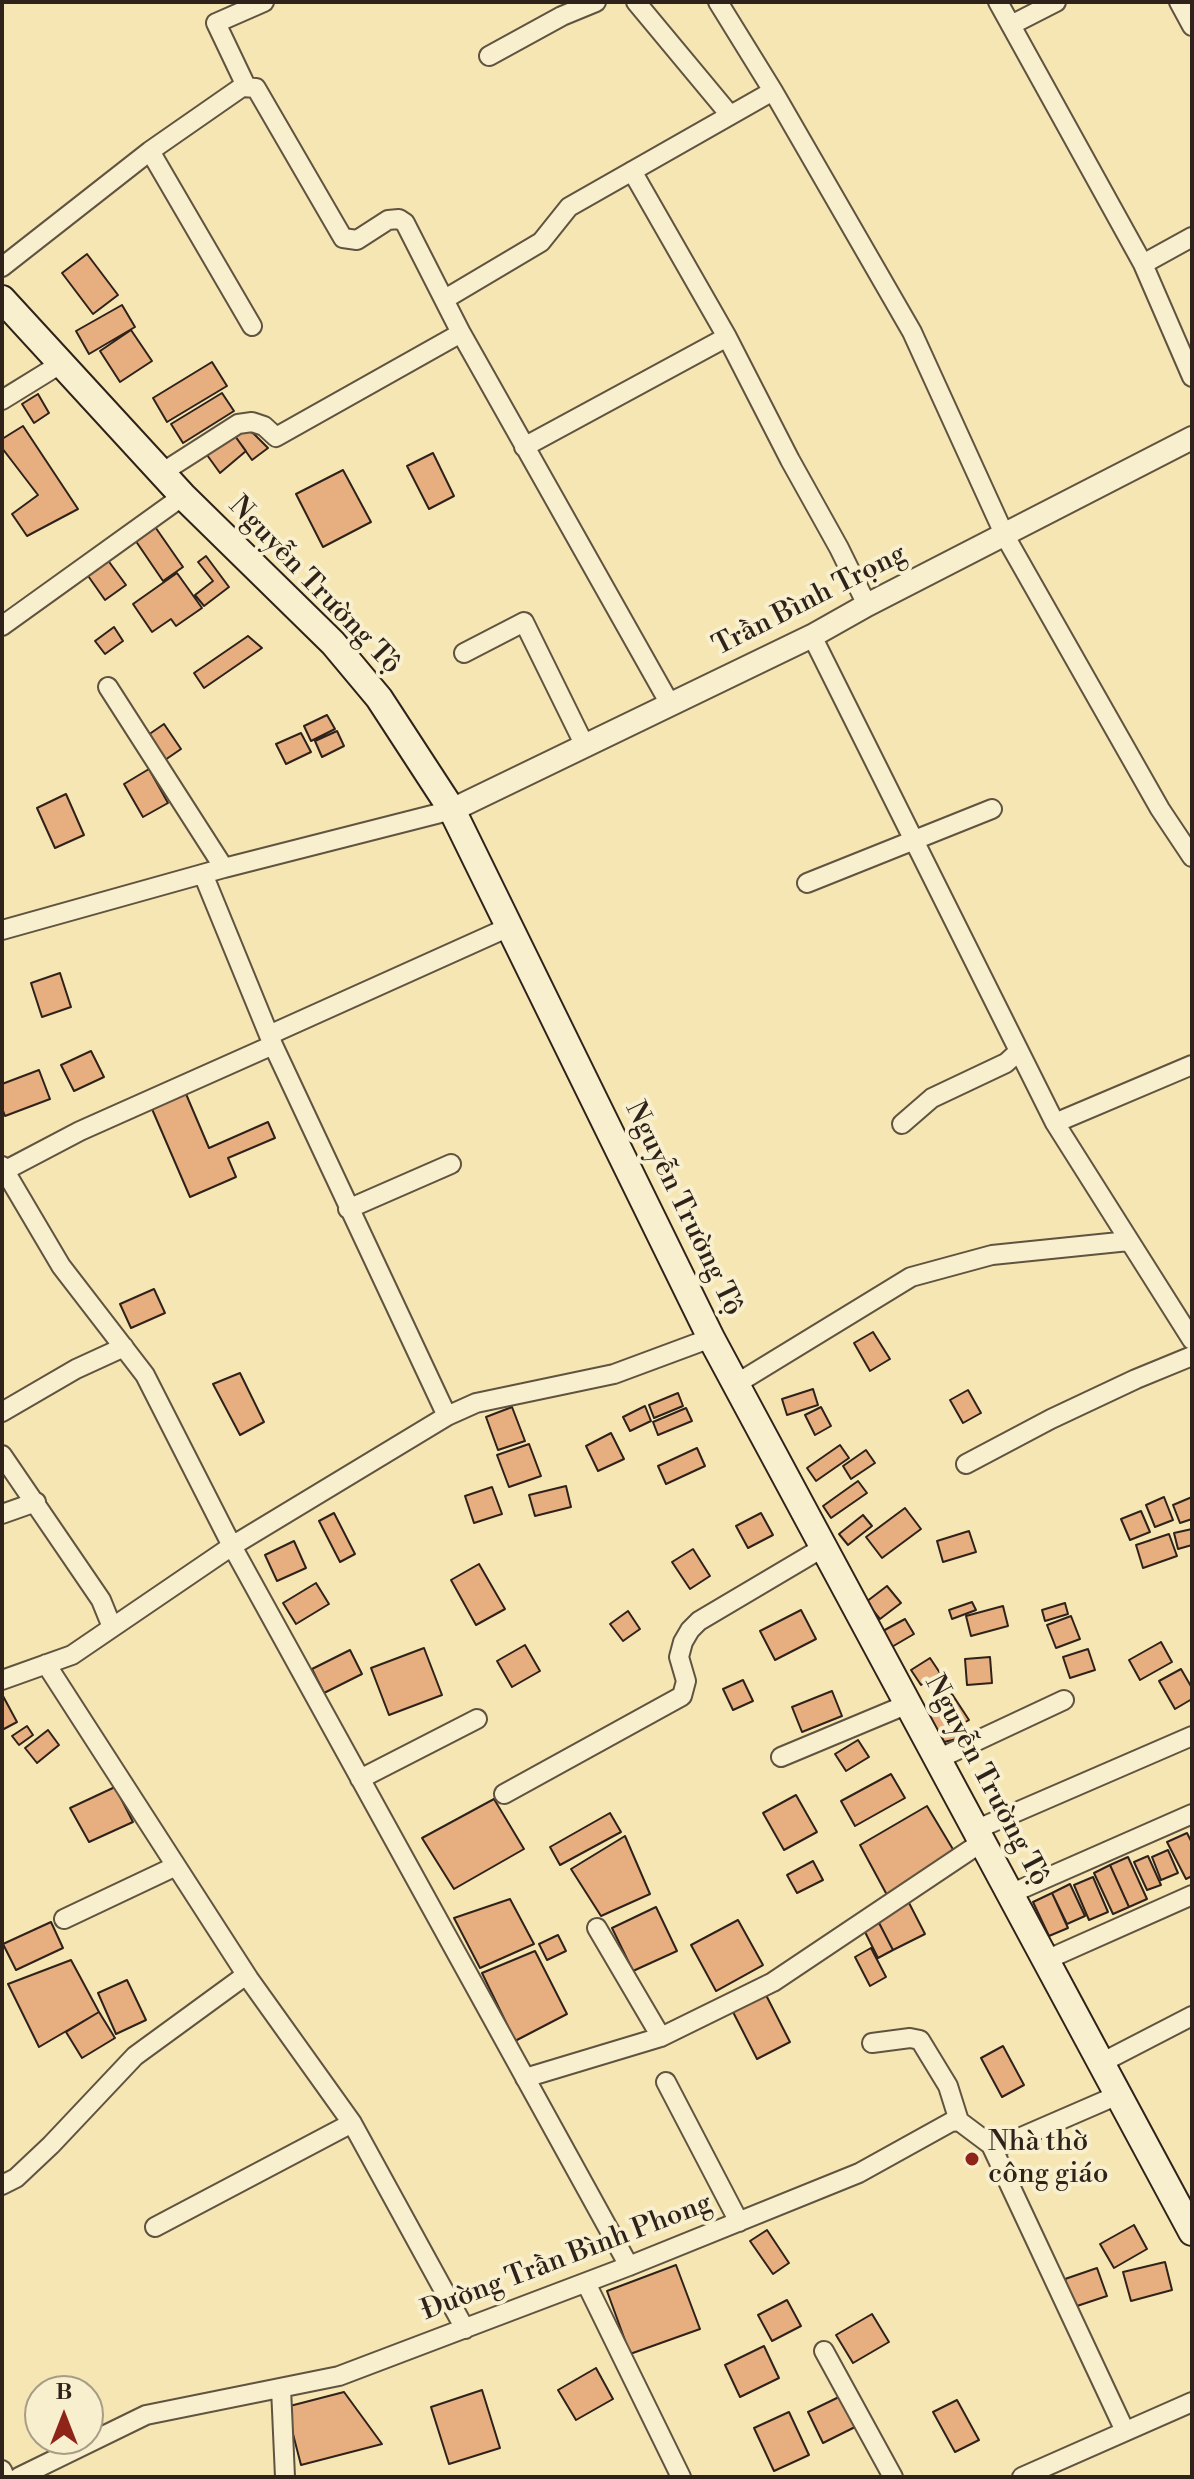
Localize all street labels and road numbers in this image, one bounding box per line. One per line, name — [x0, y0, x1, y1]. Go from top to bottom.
street label: Nguyễn Trường Tộ — [221, 490, 407, 682]
street label: Trần Bình Trọng — [708, 538, 912, 664]
street label: Nguyễn Trường Tộ — [617, 1096, 749, 1322]
street label: Nguyễn Trường Tộ — [916, 1670, 1056, 1892]
street label: Đường Trần Bình Phong — [417, 2187, 717, 2329]

